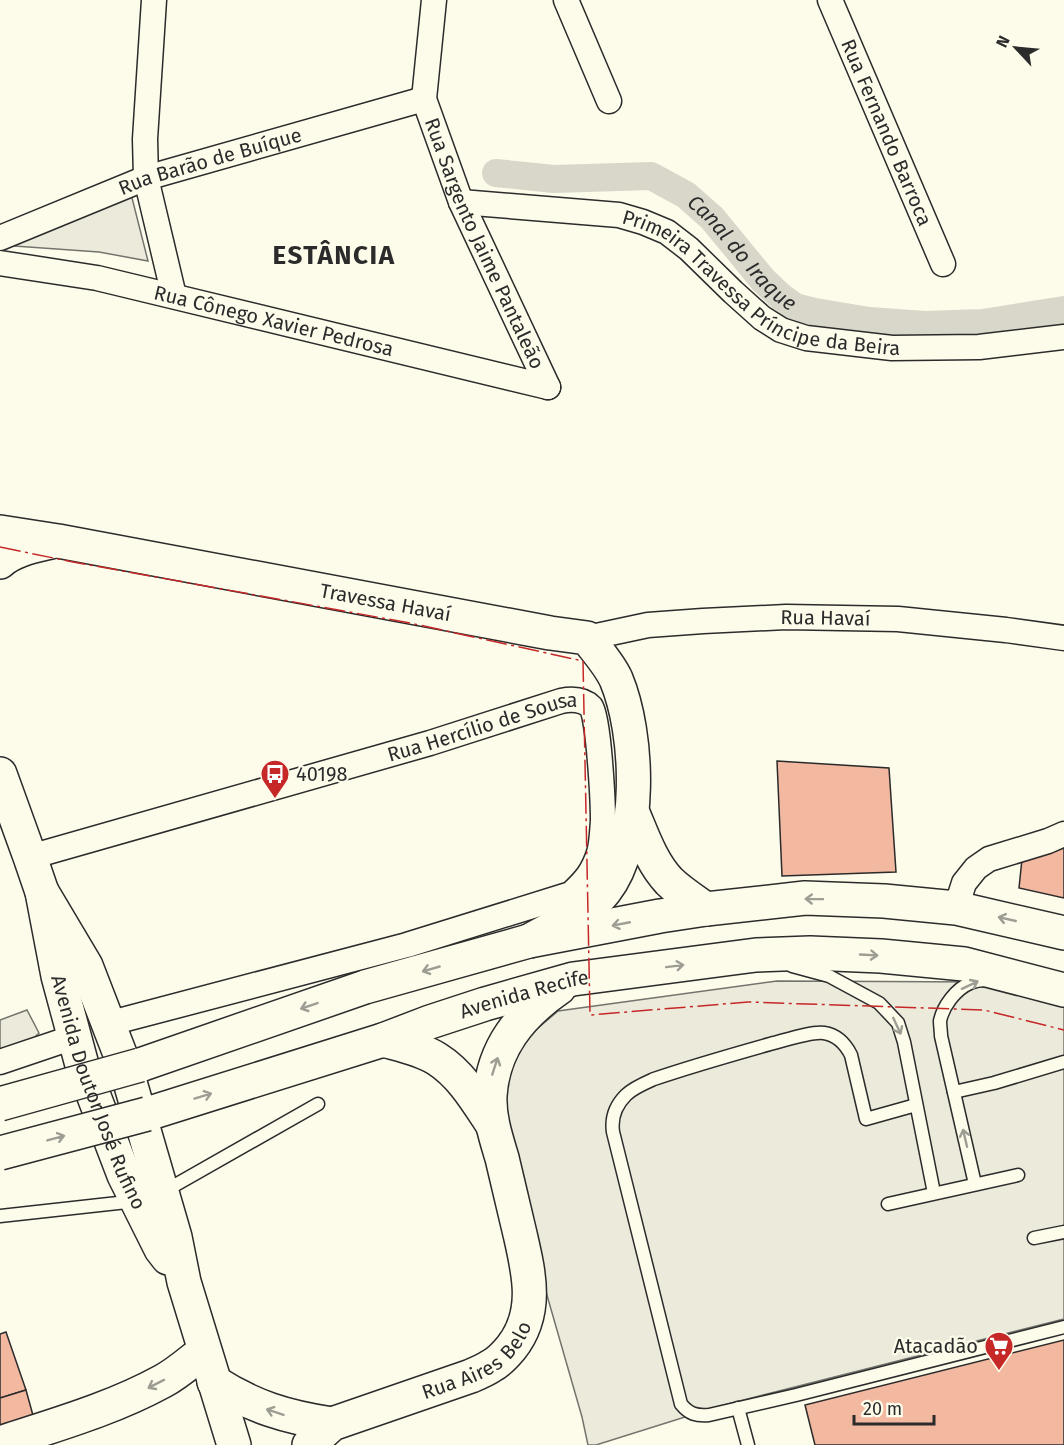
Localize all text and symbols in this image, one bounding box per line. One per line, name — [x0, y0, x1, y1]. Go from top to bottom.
north arrow — [986, 18, 1046, 78]
text: N — [992, 33, 1014, 51]
street label: Rua Fernando Barroca — [836, 35, 937, 229]
street label: Rua Sargento Jaime Pantaleão — [420, 114, 550, 373]
street label: Rua Barão de Buíque — [115, 122, 304, 200]
water label: Canal do Iraque — [682, 189, 802, 317]
street label: Primeira Travessa Príncipe da Beira — [620, 205, 900, 360]
district label: ESTÂNCIA — [273, 240, 395, 271]
street label: Rua Cônego Xavier Pedrosa — [152, 280, 396, 361]
street label: Travessa Havaí — [318, 578, 453, 626]
street label: Rua Havaí — [780, 605, 871, 631]
street label: Rua Hercílio de Sousa — [384, 688, 578, 767]
bus stop icon: 40198 — [259, 758, 291, 800]
place label: 40198 — [296, 762, 347, 786]
one-way arrow — [804, 893, 824, 904]
one-way arrow — [998, 913, 1017, 924]
one-way arrow — [611, 919, 631, 930]
one-way arrow — [859, 950, 879, 961]
one-way arrow — [665, 960, 684, 971]
one-way arrow — [422, 963, 441, 975]
street label: Avenida Recife — [457, 965, 590, 1024]
street label: Avenida Doutor José Rufino — [46, 972, 151, 1214]
one-way arrow — [961, 979, 979, 990]
one-way arrow — [300, 1002, 319, 1013]
one-way arrow — [892, 1017, 904, 1035]
one-way arrow — [491, 1057, 502, 1076]
one-way arrow — [193, 1090, 212, 1101]
one-way arrow — [958, 1129, 970, 1148]
one-way arrow — [47, 1132, 66, 1143]
street label: Rua Aires Belo — [419, 1318, 536, 1404]
supermarket icon: Atacadão — [983, 1330, 1015, 1372]
place label: Atacadão — [894, 1334, 978, 1358]
one-way arrow — [147, 1379, 165, 1391]
scale bar — [854, 1388, 934, 1426]
text: 20 m — [863, 1398, 902, 1420]
one-way arrow — [266, 1405, 285, 1416]

